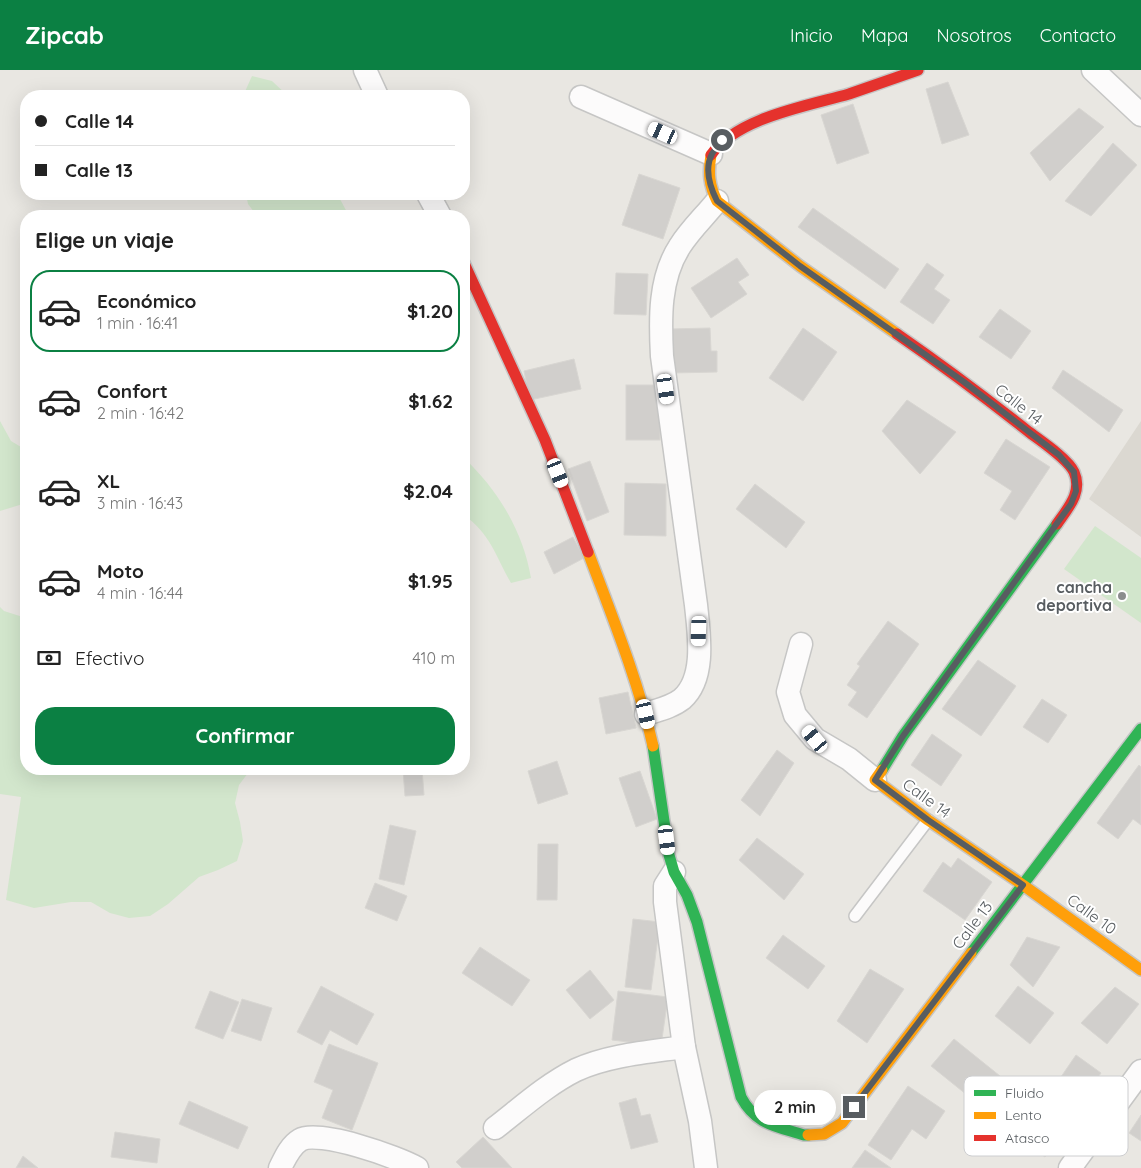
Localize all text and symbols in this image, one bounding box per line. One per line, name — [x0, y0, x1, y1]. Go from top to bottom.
text: Zipcab — [25, 20, 104, 50]
text: Inicio — [790, 24, 833, 47]
text: Mapa — [861, 24, 909, 47]
text: Nosotros — [937, 24, 1012, 47]
text: Contacto — [1040, 24, 1116, 47]
text: Calle 14 — [65, 109, 134, 133]
car — [646, 120, 679, 146]
route start — [711, 129, 733, 151]
text: Calle 13 — [65, 158, 133, 182]
text: Elige un viaje — [35, 226, 174, 254]
icon: car — [37, 289, 82, 334]
text: Económico — [97, 289, 196, 313]
text: $1.20 — [407, 299, 453, 323]
text: 1 min · 16:41 — [97, 313, 178, 333]
car — [656, 373, 675, 405]
icon: car — [37, 379, 82, 424]
text: Confort — [97, 379, 168, 403]
street label: Calle 14 — [991, 379, 1047, 429]
text: $1.62 — [408, 389, 453, 413]
text: 2 min · 16:42 — [97, 403, 184, 423]
car — [545, 456, 570, 490]
icon: car — [37, 469, 82, 514]
text: XL — [97, 469, 120, 493]
text: $2.04 — [403, 479, 453, 503]
text: 3 min · 16:43 — [97, 493, 183, 513]
icon: car — [37, 559, 82, 604]
text: Moto — [97, 559, 144, 583]
text: $1.95 — [408, 569, 453, 593]
place label: cancha deportiva — [1036, 577, 1112, 615]
text: 4 min · 16:44 — [97, 583, 183, 603]
marker: cancha deportiva — [1116, 590, 1128, 602]
car — [690, 616, 707, 646]
icon: cash — [35, 644, 63, 672]
text: Efectivo — [75, 646, 144, 670]
text: 410 m — [412, 648, 455, 668]
car — [635, 698, 656, 730]
button: Confirmar — [35, 707, 455, 765]
car — [799, 723, 830, 755]
street label: Calle 14 — [899, 774, 955, 822]
car — [657, 824, 676, 856]
street label: Calle 10 — [1063, 889, 1121, 939]
street label: Calle 13 — [947, 897, 997, 953]
legend — [964, 1076, 1128, 1156]
text: Fluido — [1005, 1084, 1044, 1102]
callout: 2 min — [754, 1090, 836, 1124]
route end — [843, 1096, 865, 1118]
text: 2 min — [774, 1097, 816, 1117]
text: Lento — [1005, 1106, 1042, 1124]
text: Atasco — [1005, 1129, 1050, 1147]

